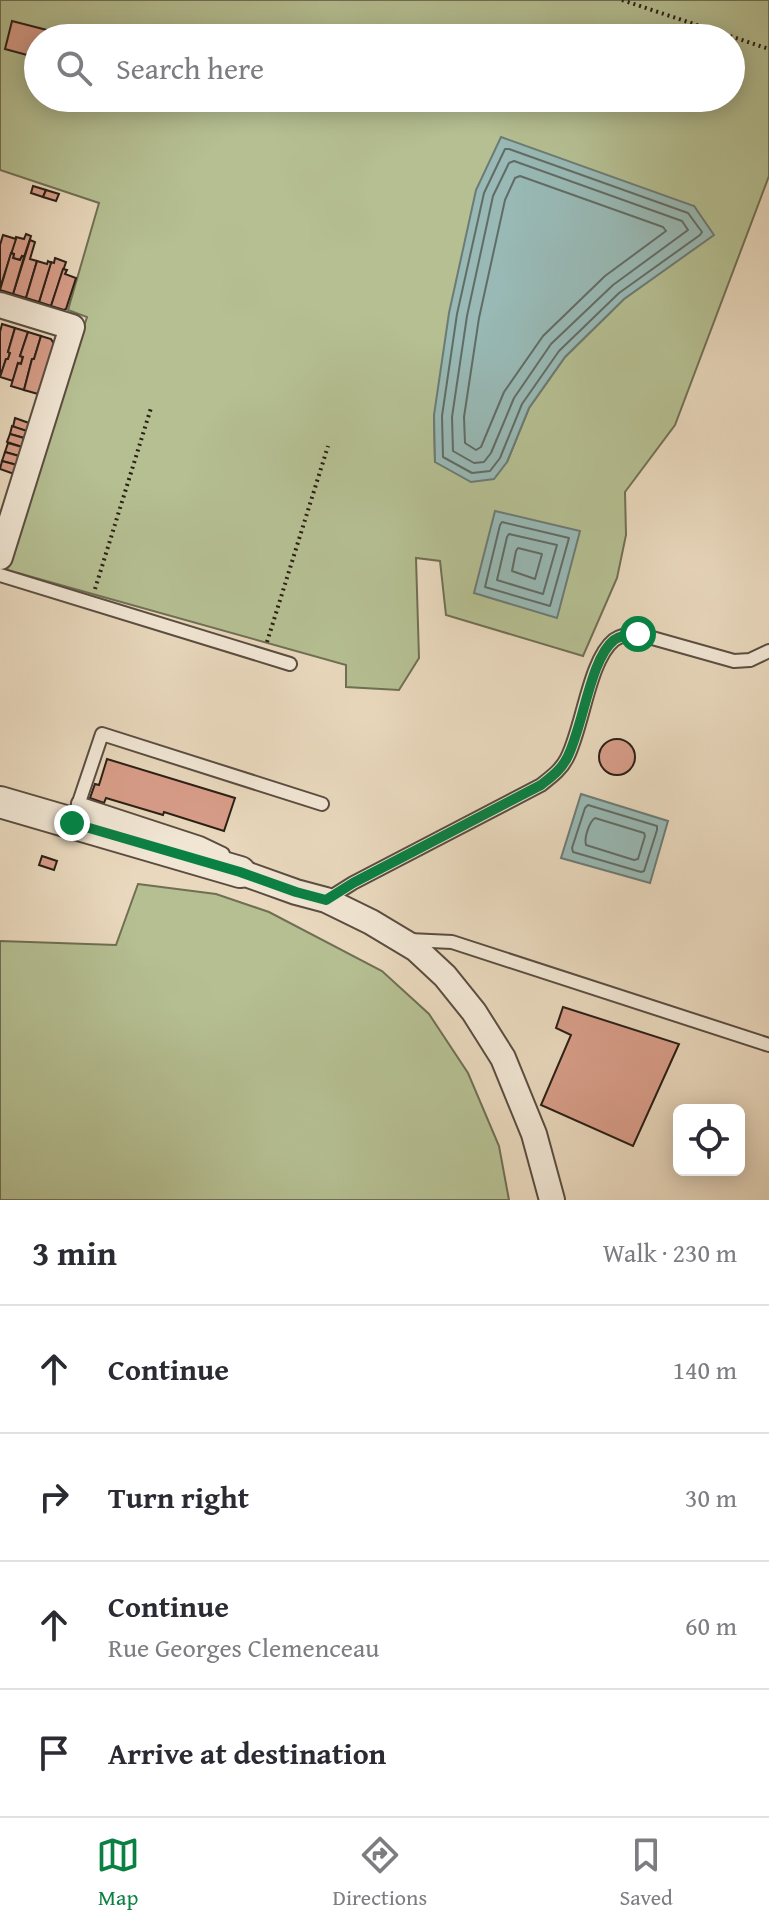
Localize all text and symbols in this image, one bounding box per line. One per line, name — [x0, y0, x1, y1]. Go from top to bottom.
search box — [24, 24, 745, 112]
icon: search — [52, 46, 96, 90]
text: Search here — [116, 46, 264, 90]
route start — [620, 616, 656, 652]
route end — [54, 805, 90, 841]
map controls — [673, 1104, 745, 1176]
button: locate — [673, 1104, 745, 1176]
text: 3 min — [32, 1228, 117, 1277]
text: Walk · 230 m — [603, 1233, 737, 1272]
icon: ahead — [32, 1347, 76, 1391]
text: Continue — [108, 1347, 229, 1391]
text: 140 m — [672, 1350, 737, 1389]
icon: right — [32, 1475, 76, 1519]
text: Turn right — [108, 1475, 249, 1519]
text: 30 m — [685, 1478, 737, 1517]
text: Continue — [108, 1584, 229, 1628]
icon: ahead — [32, 1603, 76, 1647]
text: 60 m — [685, 1606, 737, 1645]
text: Rue Georges Clemenceau — [108, 1628, 379, 1667]
icon: arrive — [32, 1731, 76, 1775]
text: Arrive at destination — [108, 1731, 386, 1775]
tab: Map — [96, 1833, 140, 1913]
tab: Directions — [333, 1833, 427, 1913]
tab: Saved — [620, 1833, 673, 1913]

